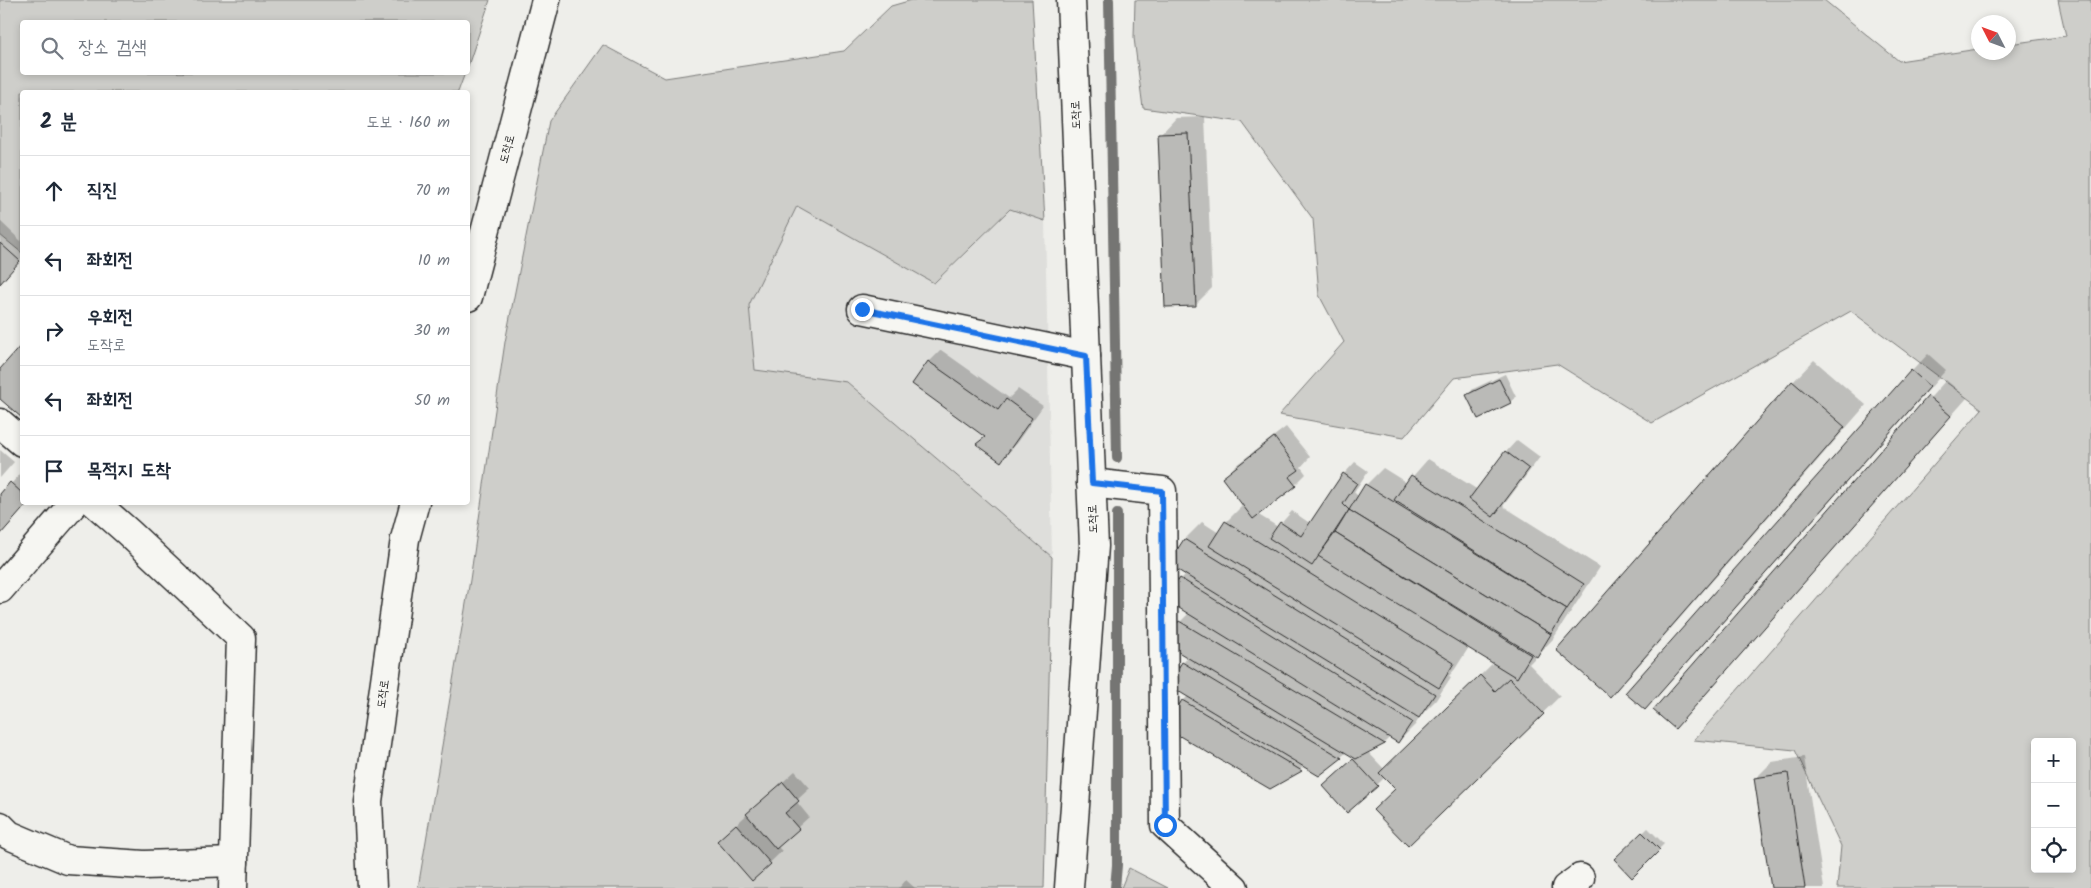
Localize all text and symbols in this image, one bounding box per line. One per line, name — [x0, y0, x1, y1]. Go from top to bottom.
north arrow — [1971, 15, 2016, 60]
search box — [20, 20, 470, 75]
text: 장소 검색 — [78, 33, 147, 63]
icon: search — [38, 34, 66, 62]
street label: 도작로 — [1066, 100, 1086, 130]
text: 2 분 — [40, 106, 77, 139]
text: 도보 · 160 m — [367, 110, 450, 135]
street label: 도작로 — [494, 133, 520, 165]
text: 직진 — [87, 176, 118, 206]
icon: ahead — [40, 177, 68, 205]
text: 70 m — [415, 178, 450, 203]
text: 좌회전 — [87, 246, 133, 276]
icon: left — [40, 247, 68, 275]
text: 10 m — [418, 248, 450, 273]
route end — [851, 298, 874, 321]
text: 우회전 — [87, 303, 133, 333]
icon: right — [40, 317, 68, 345]
text: 30 m — [414, 318, 450, 343]
text: 도작로 — [87, 333, 126, 358]
text: 좌회전 — [87, 386, 133, 416]
icon: left — [40, 387, 68, 415]
text: 50 m — [414, 388, 450, 413]
text: 목적지 도착 — [87, 456, 171, 486]
icon: arrive — [40, 457, 68, 485]
street label: 도작로 — [1083, 504, 1103, 534]
street label: 도작로 — [372, 678, 394, 710]
map controls — [2031, 738, 2076, 873]
button: + — [2031, 738, 2076, 783]
button: − — [2031, 783, 2076, 828]
route start — [1154, 814, 1177, 837]
button: locate — [2031, 828, 2076, 873]

